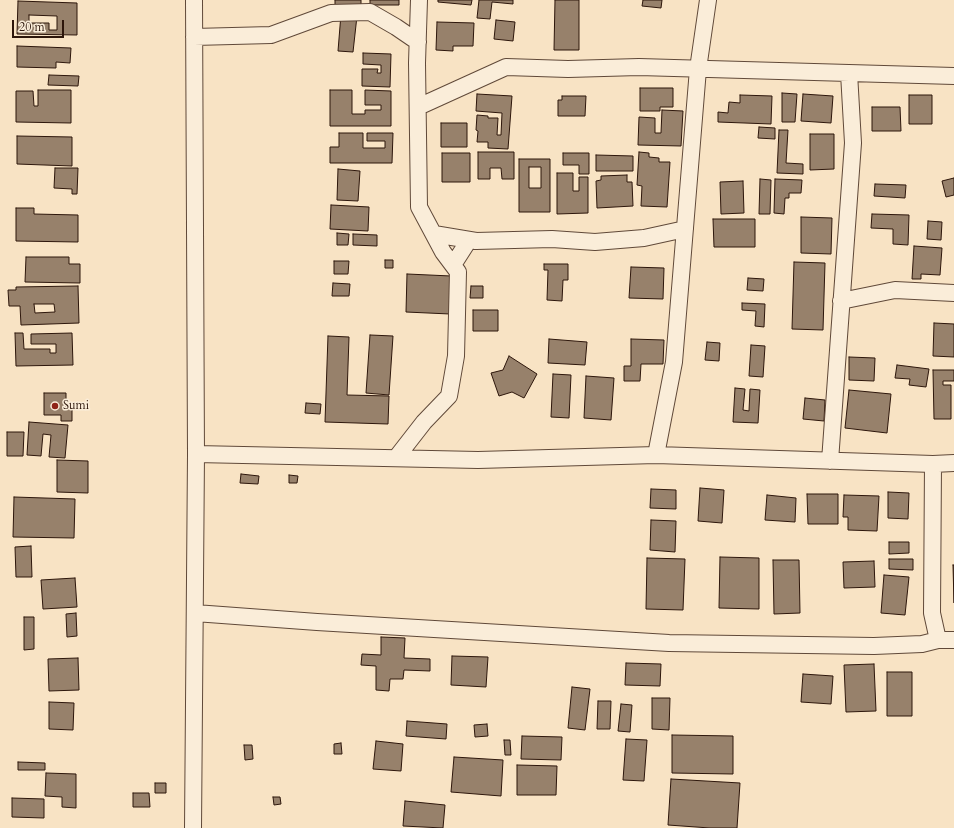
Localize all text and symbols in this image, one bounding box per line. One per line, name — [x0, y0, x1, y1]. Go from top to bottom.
scale bar — [14, 12, 66, 38]
text: 20 m — [19, 19, 45, 35]
place label: Sumi — [63, 399, 89, 413]
marker: Sumi — [50, 401, 60, 411]

